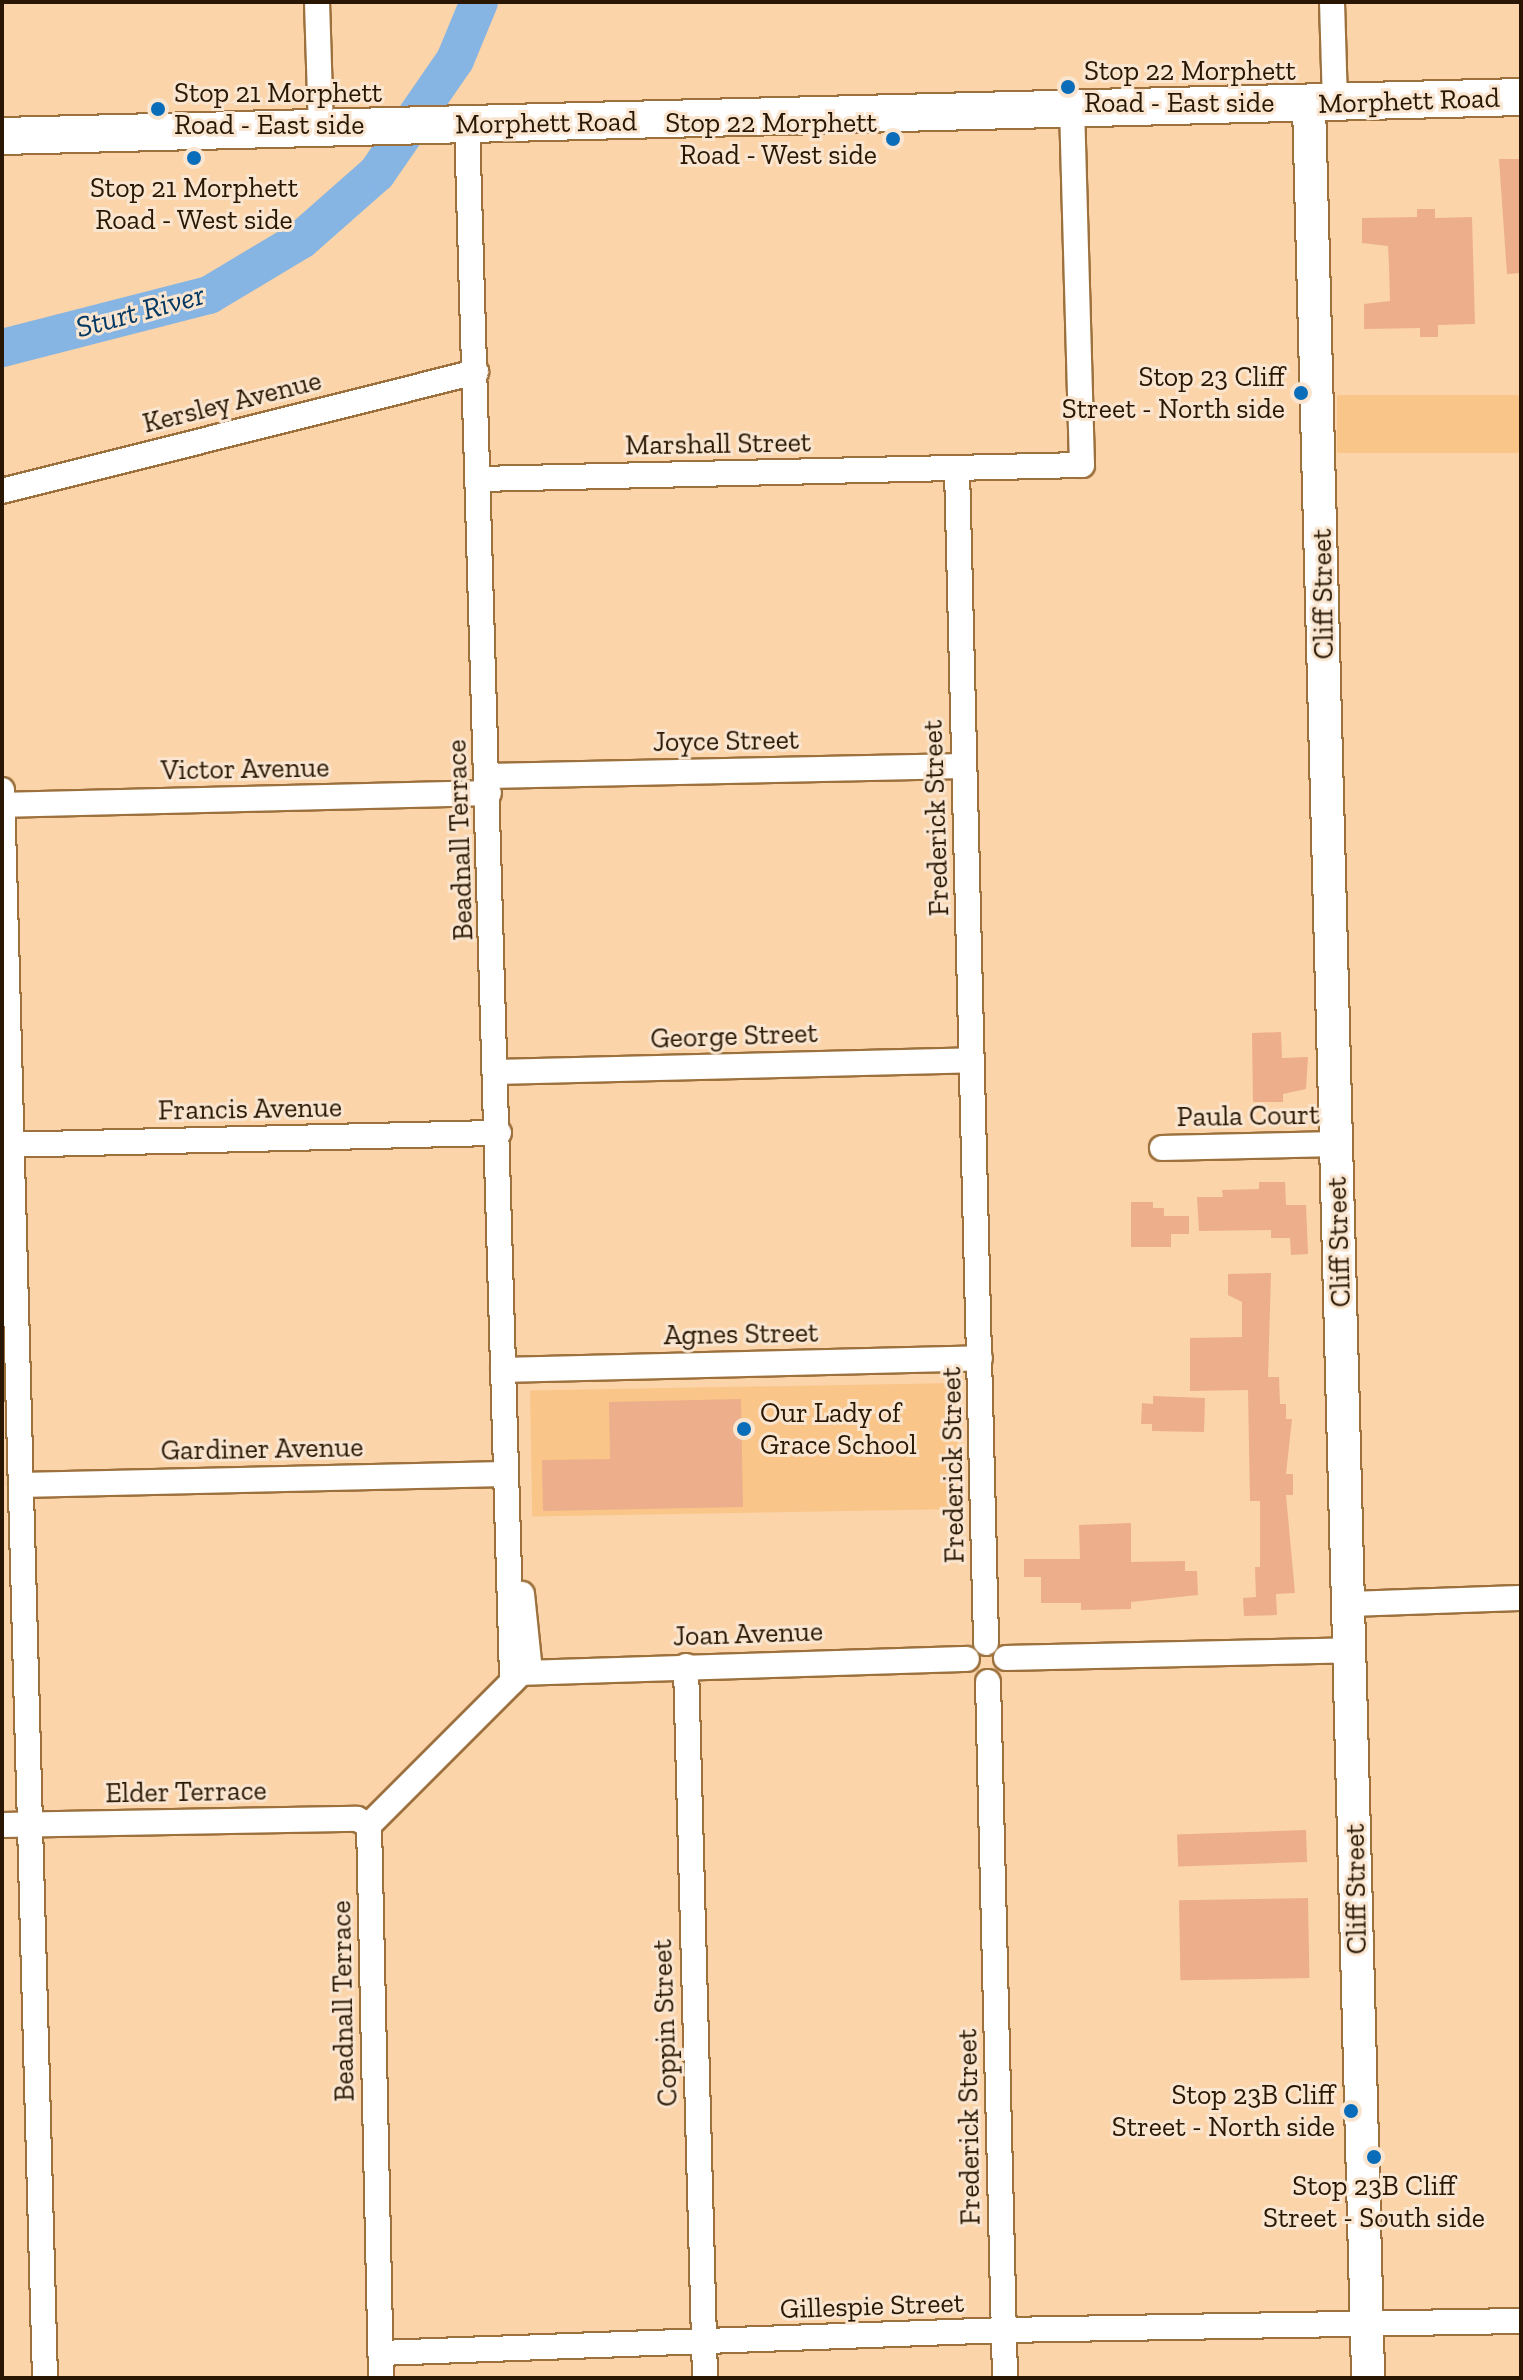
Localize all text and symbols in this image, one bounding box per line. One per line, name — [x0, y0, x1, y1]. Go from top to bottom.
place label: Stop 22 Morphett Road - East side — [1084, 54, 1296, 120]
place label: Stop 21 Morphett Road - East side — [174, 76, 382, 142]
marker: Stop 22 Morphett Road - East side — [1059, 78, 1077, 96]
street label: Morphett Road — [1318, 81, 1500, 121]
marker: Stop 21 Morphett Road - East side — [149, 100, 167, 118]
street label: Morphett Road — [455, 105, 637, 141]
place label: Stop 22 Morphett Road - West side — [665, 106, 877, 172]
marker: Stop 22 Morphett Road - West side — [884, 130, 902, 148]
marker: Stop 21 Morphett Road - West side — [185, 149, 203, 167]
place label: Stop 21 Morphett Road - West side — [90, 171, 298, 237]
water label: Sturt River — [72, 277, 208, 345]
place label: Stop 23 Cliff Street - North side — [1062, 360, 1285, 426]
street label: Kersley Avenue — [139, 363, 325, 441]
marker: Stop 23 Cliff Street - North side — [1292, 384, 1310, 402]
street label: Marshall Street — [625, 426, 811, 462]
street label: Cliff Street — [1305, 528, 1341, 660]
street label: Frederick Street — [916, 719, 956, 917]
street label: Joyce Street — [653, 723, 799, 759]
street label: Beadnall Terrace — [440, 739, 480, 941]
street label: Victor Avenue — [160, 751, 330, 787]
street label: George Street — [650, 1016, 818, 1056]
street label: Francis Avenue — [157, 1091, 343, 1127]
street label: Paula Court — [1176, 1098, 1320, 1134]
street label: Cliff Street — [1320, 1176, 1358, 1308]
street label: Agnes Street — [663, 1316, 819, 1352]
street label: Frederick Street — [934, 1367, 972, 1563]
place label: Our Lady of Grace School — [760, 1396, 917, 1462]
marker: Our Lady of Grace School — [735, 1420, 753, 1438]
street label: Gardiner Avenue — [160, 1430, 364, 1468]
street label: Joan Avenue — [672, 1615, 824, 1653]
street label: Elder Terrace — [105, 1774, 267, 1810]
street label: Cliff Street — [1338, 1823, 1374, 1955]
street label: Beadnall Terrace — [324, 1900, 362, 2102]
street label: Coppin Street — [645, 1939, 685, 2107]
street label: Frederick Street — [950, 2029, 988, 2225]
place label: Stop 23B Cliff Street - North side — [1112, 2078, 1335, 2144]
marker: Stop 23B Cliff Street - North side — [1342, 2102, 1360, 2120]
marker: Stop 23B Cliff Street - South side — [1365, 2148, 1383, 2166]
place label: Stop 23B Cliff Street - South side — [1263, 2169, 1485, 2235]
street label: Gillespie Street — [779, 2286, 965, 2326]

